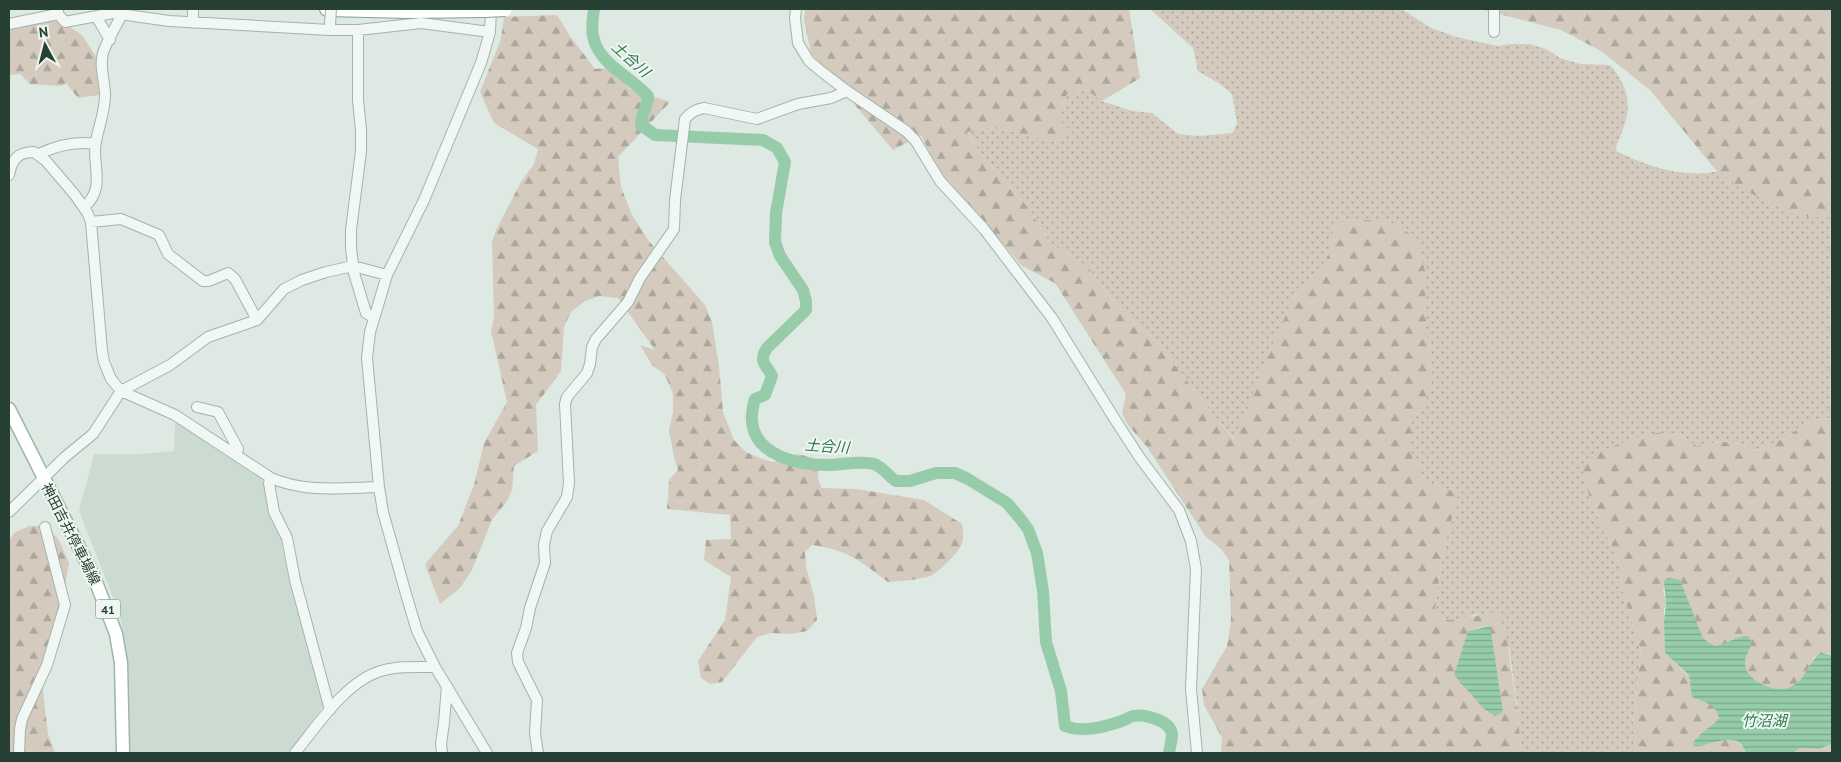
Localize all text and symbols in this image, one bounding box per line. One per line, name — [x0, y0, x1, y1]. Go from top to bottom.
north arrow — [20, 20, 70, 70]
text: N — [38, 23, 49, 42]
water label: 土合川 — [608, 37, 656, 82]
water label: 土合川 — [804, 435, 852, 457]
street label: 神田吉井停車場線 — [38, 480, 104, 588]
road number: 41 — [96, 600, 120, 618]
water label: 竹沼湖 — [1741, 711, 1788, 730]

